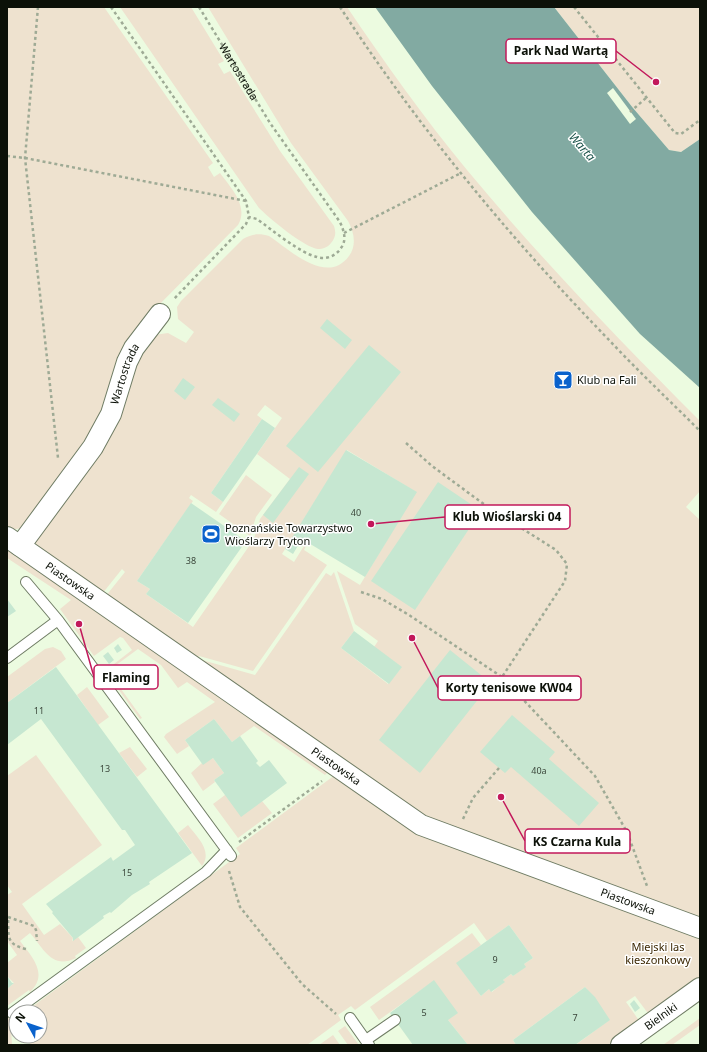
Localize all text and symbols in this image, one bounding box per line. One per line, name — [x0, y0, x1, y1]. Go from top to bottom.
callout: Park Nad Wartą — [506, 39, 616, 63]
street label: Wartostrada — [216, 40, 262, 103]
text: Park Nad Wartą — [514, 42, 608, 59]
water label: Warta — [565, 129, 600, 165]
street label: Wartostrada — [106, 340, 142, 406]
bar icon: Klub na Fali — [552, 369, 574, 391]
place label: Klub na Fali — [577, 372, 636, 387]
callout: Klub Wioślarski 04 — [445, 505, 570, 529]
house number: 40 — [351, 506, 361, 519]
text: Klub Wioślarski 04 — [453, 508, 562, 525]
place label: Poznańskie Towarzystwo Wioślarzy Tryton — [225, 520, 353, 548]
sports icon: Poznańskie Towarzystwo Wioślarzy Tryton — [200, 523, 222, 545]
house number: 38 — [186, 554, 196, 567]
street label: Piastowska — [43, 558, 98, 603]
callout: Flaming — [94, 665, 158, 689]
text: Flaming — [102, 669, 150, 686]
callout: Korty tenisowe KW04 — [438, 676, 581, 700]
text: Korty tenisowe KW04 — [446, 679, 573, 696]
house number: 11 — [34, 704, 44, 717]
street label: Piastowska — [309, 743, 364, 788]
house number: 13 — [100, 762, 110, 775]
house number: 40a — [531, 764, 547, 777]
callout: KS Czarna Kula — [525, 829, 630, 853]
text: KS Czarna Kula — [533, 833, 621, 850]
house number: 15 — [122, 866, 132, 879]
street label: Piastowska — [599, 884, 658, 918]
park label: Miejski las kieszonkowy — [625, 939, 691, 967]
house number: 9 — [492, 953, 498, 966]
street label: Bielniki — [641, 999, 680, 1033]
north arrow — [8, 1004, 48, 1044]
house number: 5 — [421, 1006, 427, 1019]
text: N — [11, 1009, 29, 1026]
house number: 7 — [572, 1011, 578, 1024]

